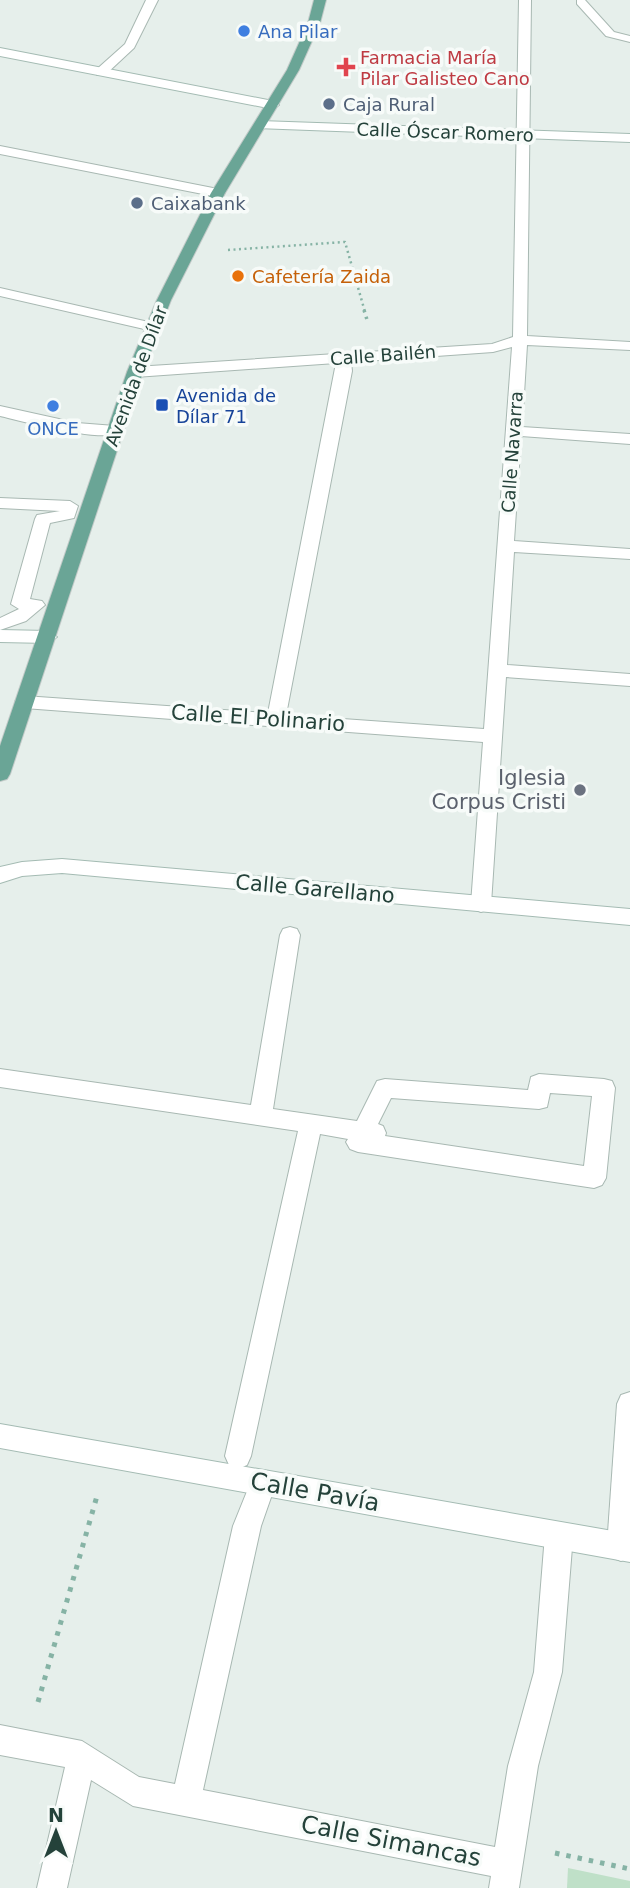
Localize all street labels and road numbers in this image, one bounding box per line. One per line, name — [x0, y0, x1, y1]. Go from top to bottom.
street label: Calle Óscar Romero — [356, 118, 534, 146]
street label: Avenida de Dílar — [101, 302, 171, 449]
street label: Calle Bailén — [329, 341, 437, 369]
street label: Calle Navarra — [497, 390, 527, 514]
street label: Calle El Polinario — [170, 700, 346, 736]
street label: Calle Garellano — [234, 870, 396, 908]
street label: Calle Pavía — [248, 1467, 382, 1517]
street label: Calle Simancas — [299, 1810, 483, 1872]

